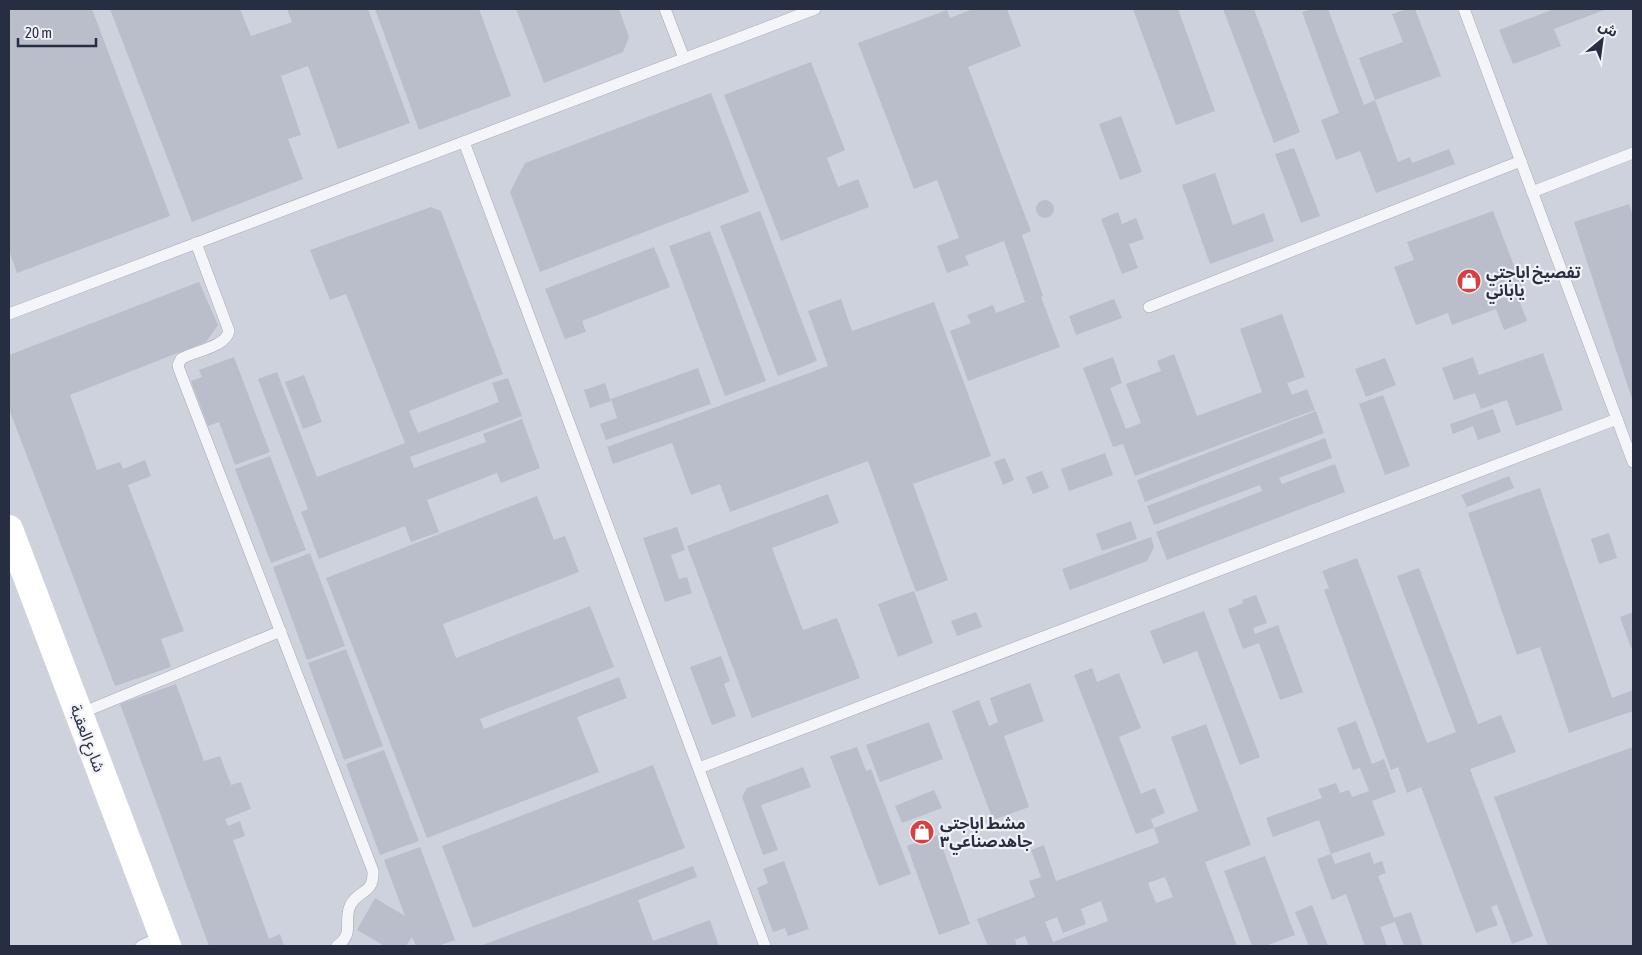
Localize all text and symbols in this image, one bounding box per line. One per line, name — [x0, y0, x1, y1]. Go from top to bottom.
scale bar — [18, 15, 95, 47]
north arrow — [1577, 15, 1627, 65]
text: ش — [1596, 17, 1621, 40]
text: 20 m — [25, 24, 52, 41]
place label: تفصيخ اباجتي ياباني — [1486, 263, 1581, 304]
shop icon: تفصيخ اباجتي ياباني — [1456, 268, 1482, 294]
street label: شارع العقبة — [63, 702, 109, 776]
place label: مشط اباجتي جاهدصناعي٣ — [940, 814, 1032, 855]
shop icon: مشط اباجتي جاهدصناعي٣ — [909, 819, 935, 845]

